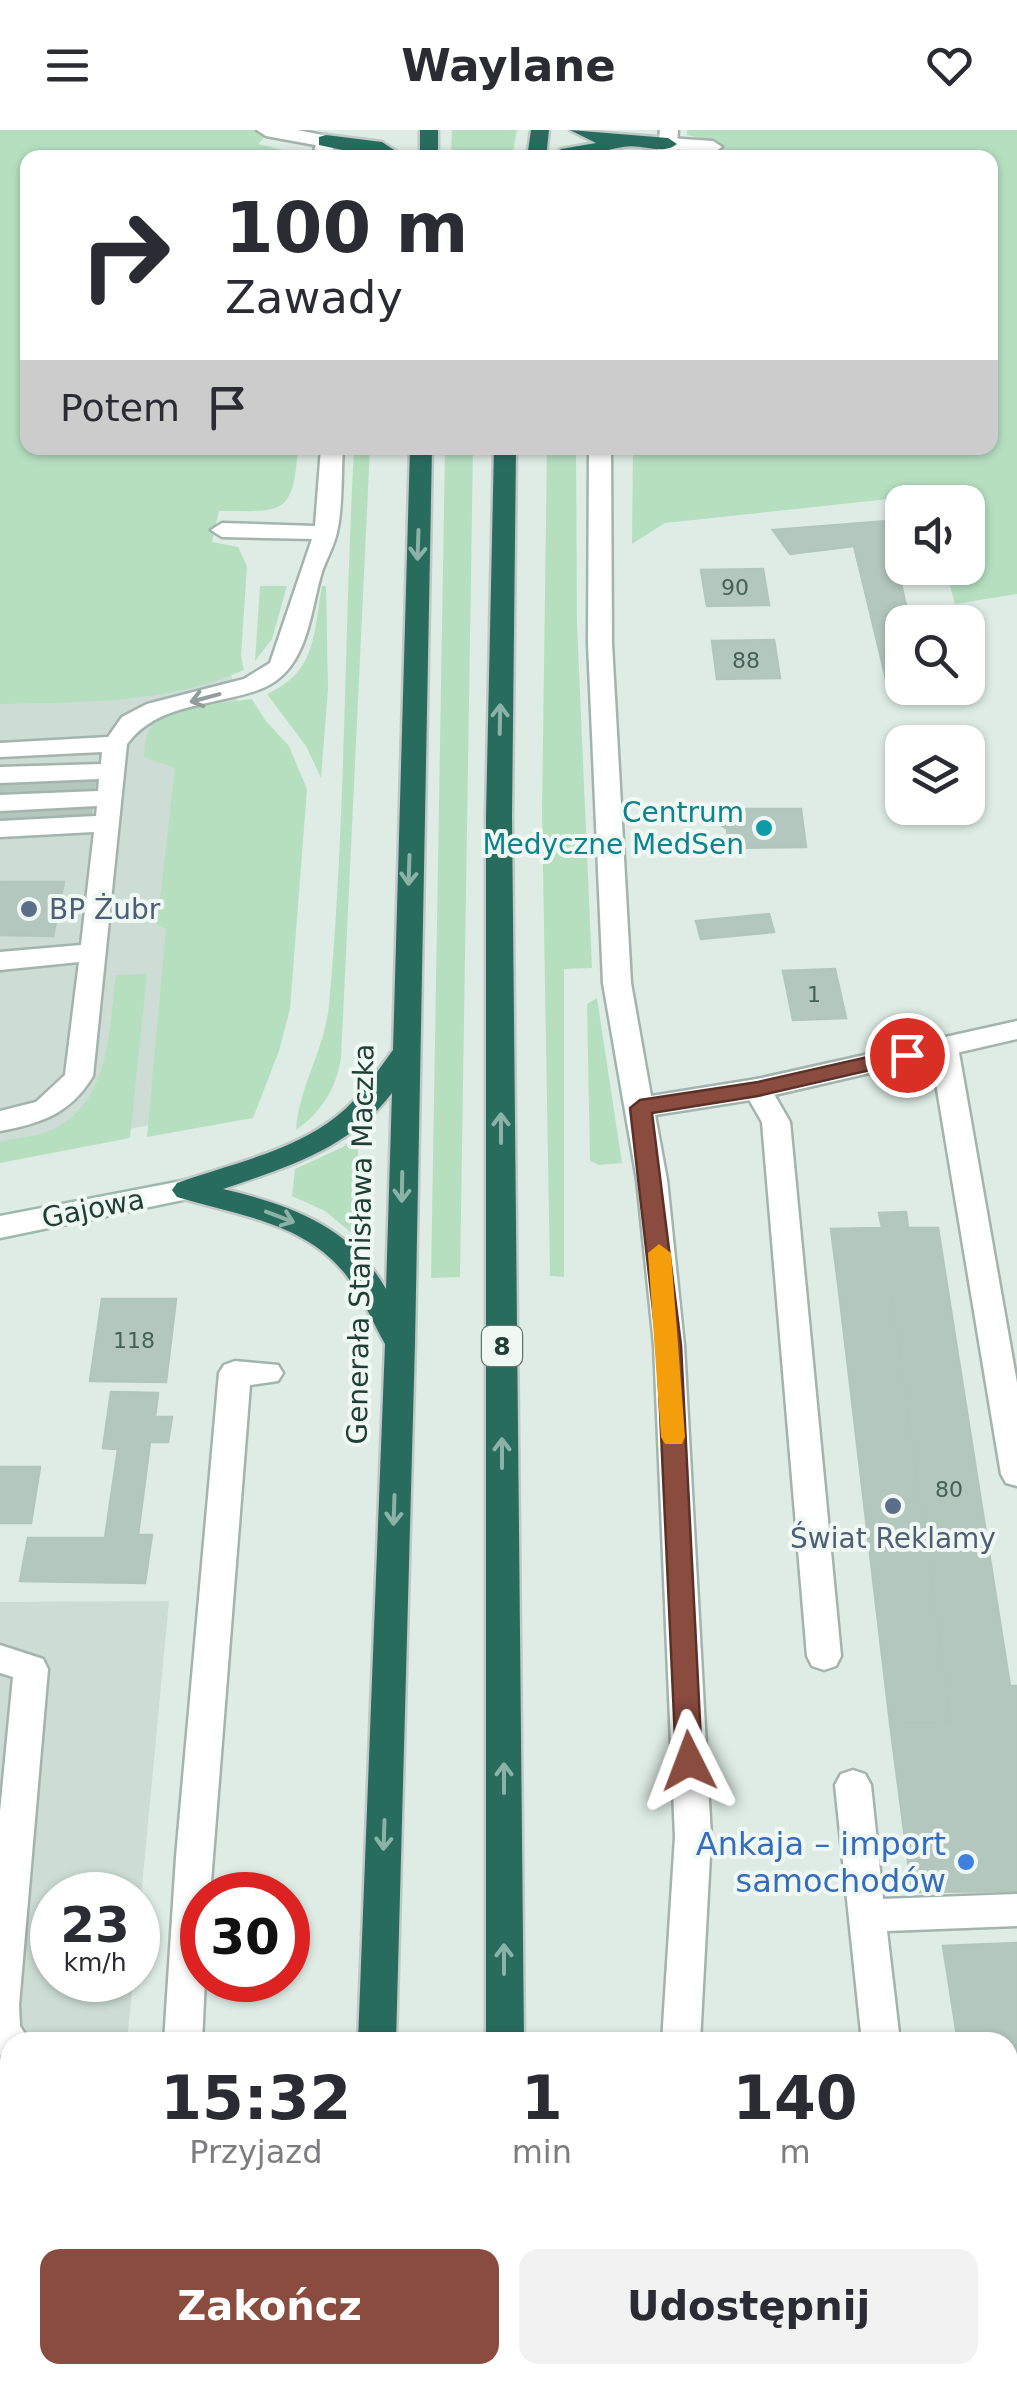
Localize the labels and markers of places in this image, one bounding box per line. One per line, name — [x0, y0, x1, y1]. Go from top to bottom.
place label: Centrum Medyczne MedSen — [482, 796, 744, 861]
marker: Centrum Medyczne MedSen — [753, 817, 775, 839]
place label: BP Żubr — [49, 893, 161, 926]
marker: BP Żubr — [18, 898, 40, 920]
pin — [865, 1013, 950, 1098]
marker: Świat Reklamy — [882, 1495, 904, 1517]
place label: Świat Reklamy — [790, 1521, 996, 1555]
place label: Ankaja – import samochodów — [696, 1825, 946, 1900]
marker: Ankaja – import samochodów — [955, 1851, 977, 1873]

